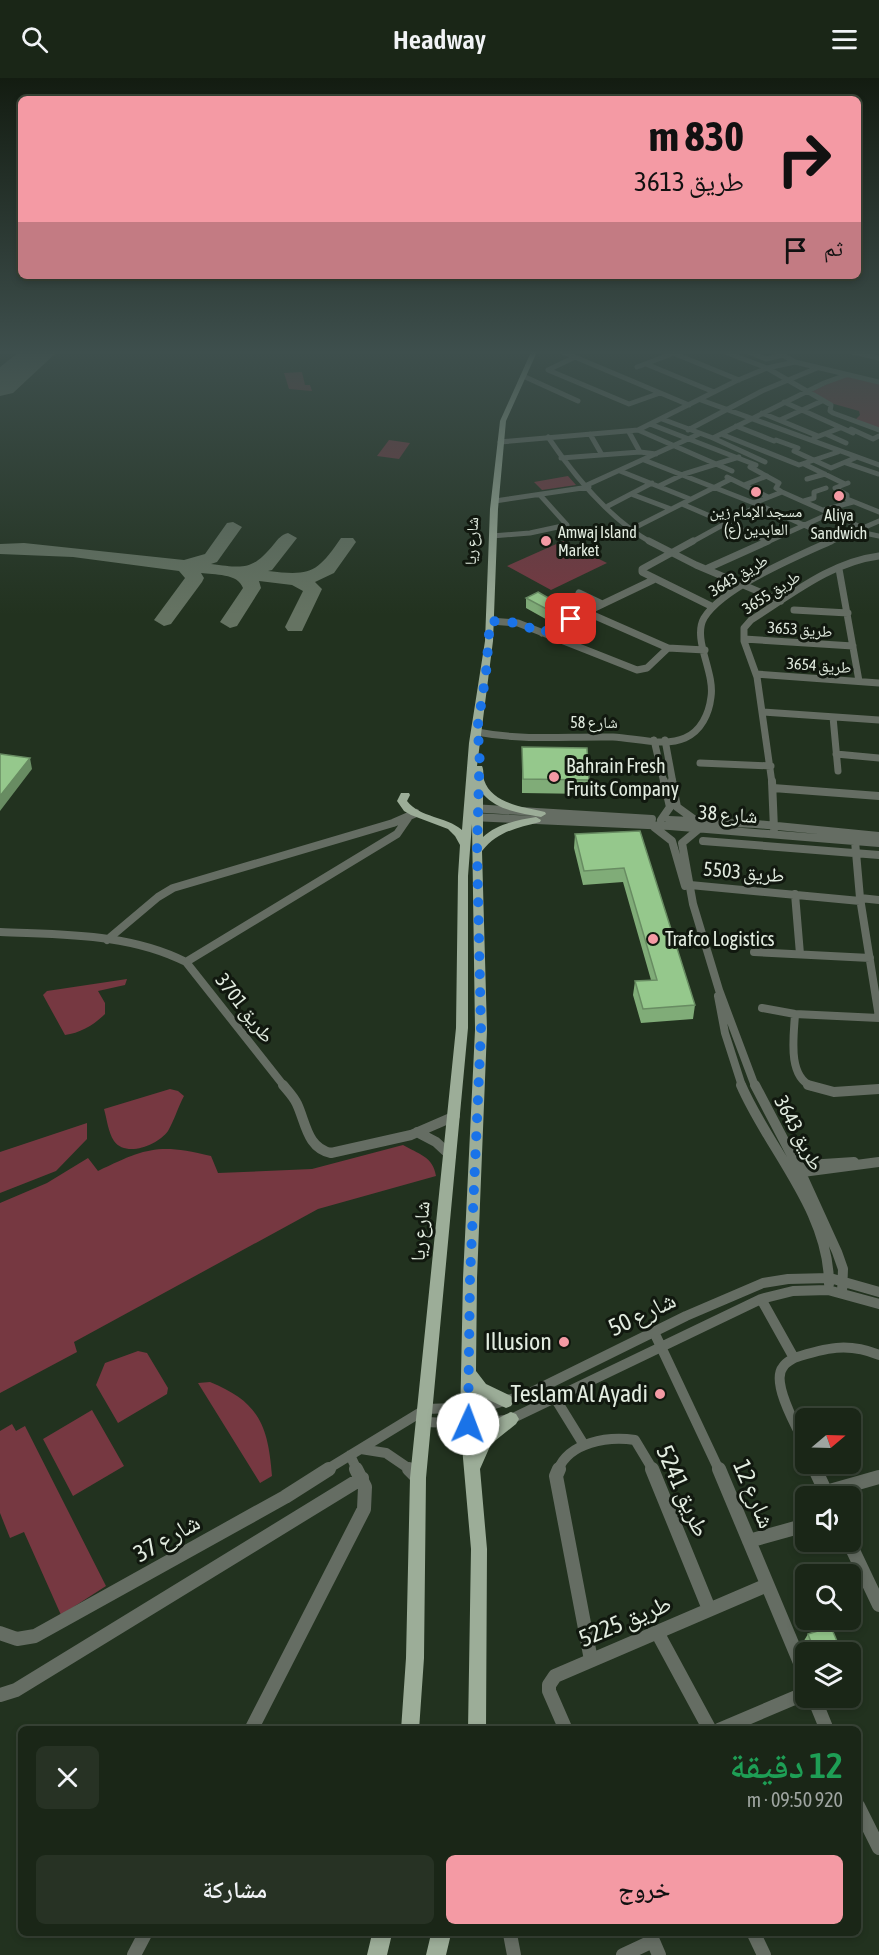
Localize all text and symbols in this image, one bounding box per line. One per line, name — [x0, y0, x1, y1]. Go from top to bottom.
icon: search — [18, 23, 51, 56]
icon: menu — [828, 23, 861, 56]
text: Headway — [393, 24, 486, 55]
text: 830 m — [649, 112, 744, 160]
icon: right — [765, 120, 843, 198]
text: طريق 3613 — [634, 166, 744, 197]
icon: arrive — [779, 234, 812, 267]
text: ثم — [824, 235, 843, 261]
marker: مسجد الإمام زين العابدين (ع) — [749, 485, 763, 499]
marker: Aliya Sandwich — [832, 489, 846, 503]
place label: مسجد الإمام زين العابدين (ع) — [710, 502, 802, 540]
place label: Aliya Sandwich — [811, 506, 867, 542]
street label: شارع ريا — [461, 516, 483, 566]
place label: Amwaj Island Market — [558, 523, 637, 559]
marker: Amwaj Island Market — [539, 534, 553, 548]
street label: طريق 3643 — [705, 551, 772, 601]
street label: طريق 3655 — [739, 567, 804, 619]
pin — [545, 593, 596, 644]
icon: arrive — [554, 602, 587, 635]
street label: طريق 3653 — [767, 618, 833, 642]
street label: طريق 3654 — [786, 654, 852, 678]
street label: شارع 58 — [570, 713, 618, 733]
place label: Bahrain Fresh Fruits Company — [566, 754, 679, 800]
marker: Bahrain Fresh Fruits Company — [547, 770, 561, 784]
street label: شارع 38 — [697, 800, 759, 829]
street label: طريق 5503 — [702, 857, 786, 887]
place label: Trafco Logistics — [665, 927, 775, 950]
marker: Trafco Logistics — [646, 932, 660, 946]
street label: طريق 3701 — [211, 969, 279, 1047]
street label: طريق 3643 — [769, 1091, 829, 1175]
street label: شارع ريا — [405, 1200, 436, 1262]
street label: شارع 50 — [604, 1286, 681, 1343]
place label: Illusion — [485, 1328, 552, 1355]
marker: Illusion — [557, 1335, 571, 1349]
place label: Teslam Al Ayadi — [511, 1380, 648, 1407]
marker: Teslam Al Ayadi — [653, 1387, 667, 1401]
position arrow — [436, 1392, 500, 1456]
north arrow — [795, 1408, 861, 1474]
map controls — [795, 1408, 861, 1708]
street label: طريق 5241 — [650, 1441, 716, 1541]
street label: شارع 12 — [726, 1456, 781, 1533]
button: sound — [795, 1486, 861, 1552]
street label: شارع 37 — [129, 1508, 205, 1569]
button: search — [795, 1564, 861, 1630]
street label: طريق 5225 — [575, 1589, 675, 1653]
button: layers — [795, 1642, 861, 1708]
text: 12 دقيقة — [729, 1744, 843, 1786]
button: close — [36, 1746, 99, 1809]
text: 920 m · 09:50 — [747, 1788, 843, 1811]
button: مشاركة — [36, 1855, 434, 1924]
button: خروج — [446, 1855, 843, 1924]

